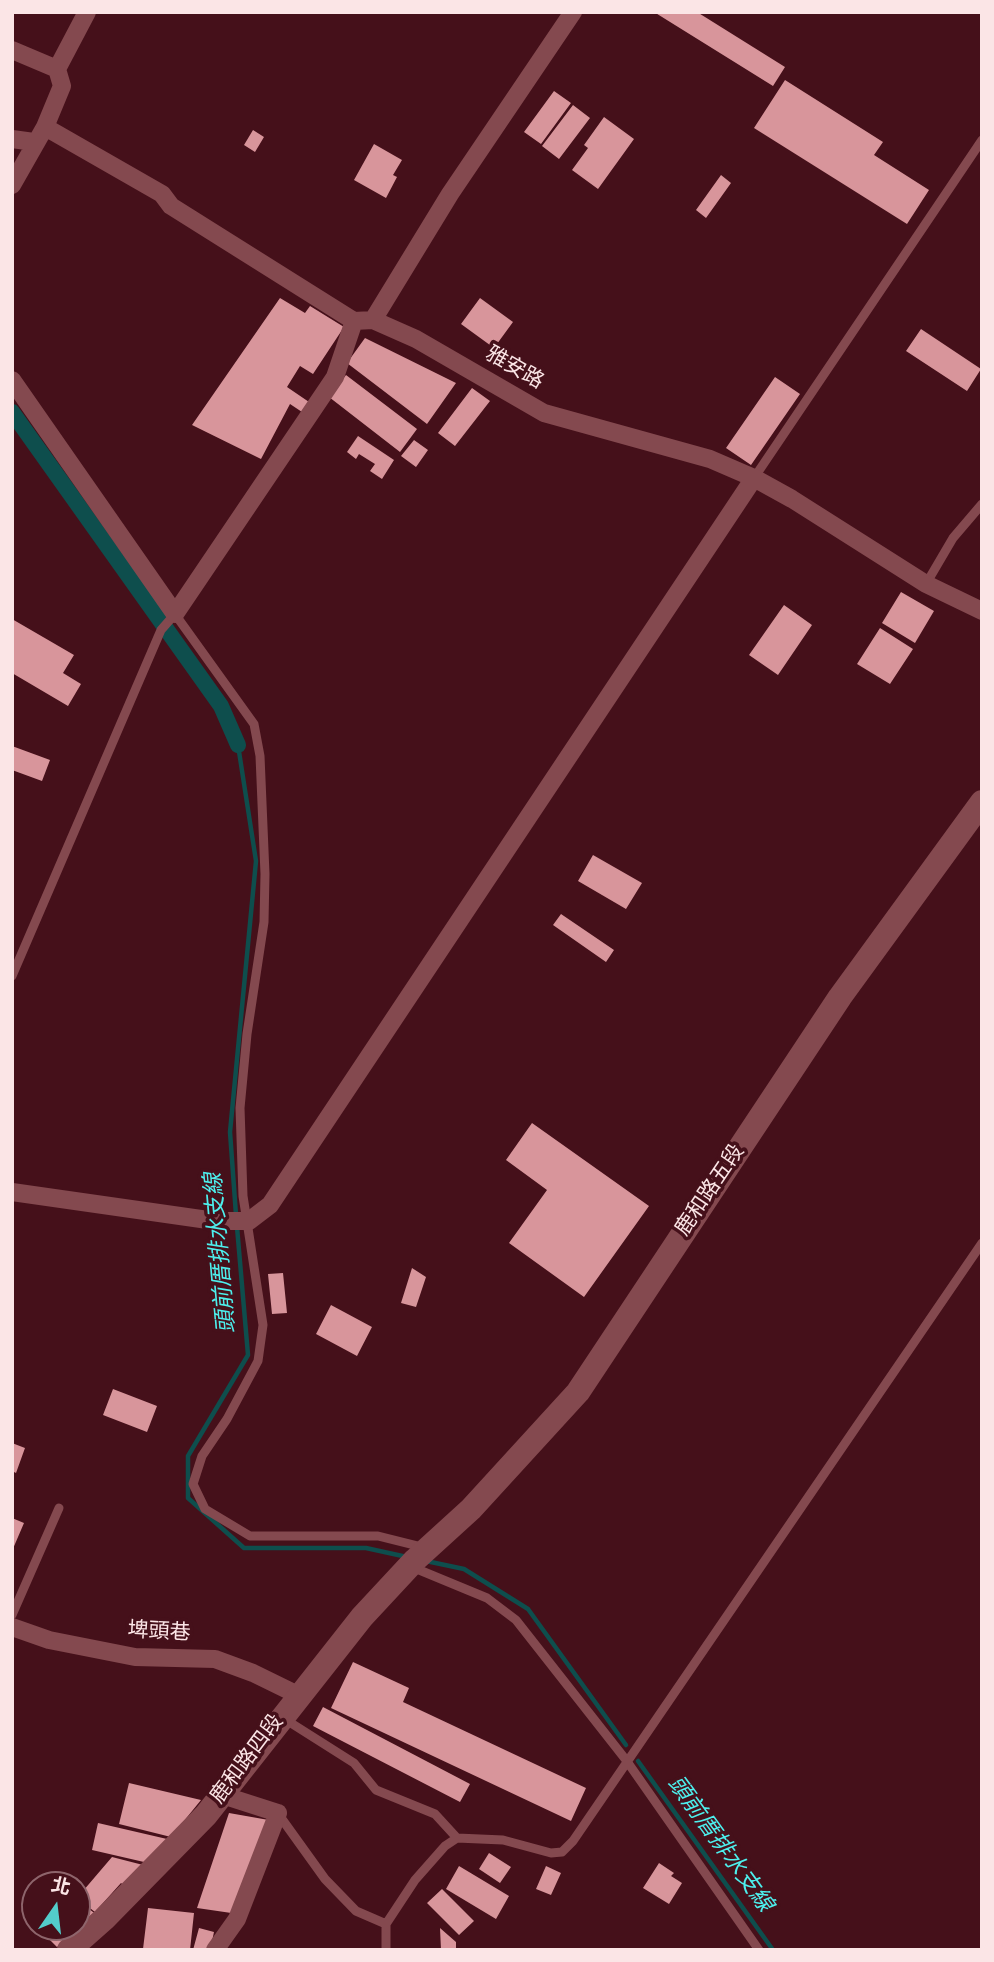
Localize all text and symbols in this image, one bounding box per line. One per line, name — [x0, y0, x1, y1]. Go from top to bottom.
street label: 雅安路 — [480, 342, 548, 396]
street label: 鹿和路五段 — [671, 1140, 751, 1242]
water label: 頭前厝排水支線 — [201, 1172, 243, 1334]
street label: 埤頭巷 — [127, 1619, 191, 1647]
street label: 鹿和路四段 — [206, 1710, 290, 1810]
water label: 頭前厝排水支線 — [661, 1772, 777, 1918]
north arrow — [21, 1871, 91, 1941]
text: 北 — [48, 1872, 73, 1902]

